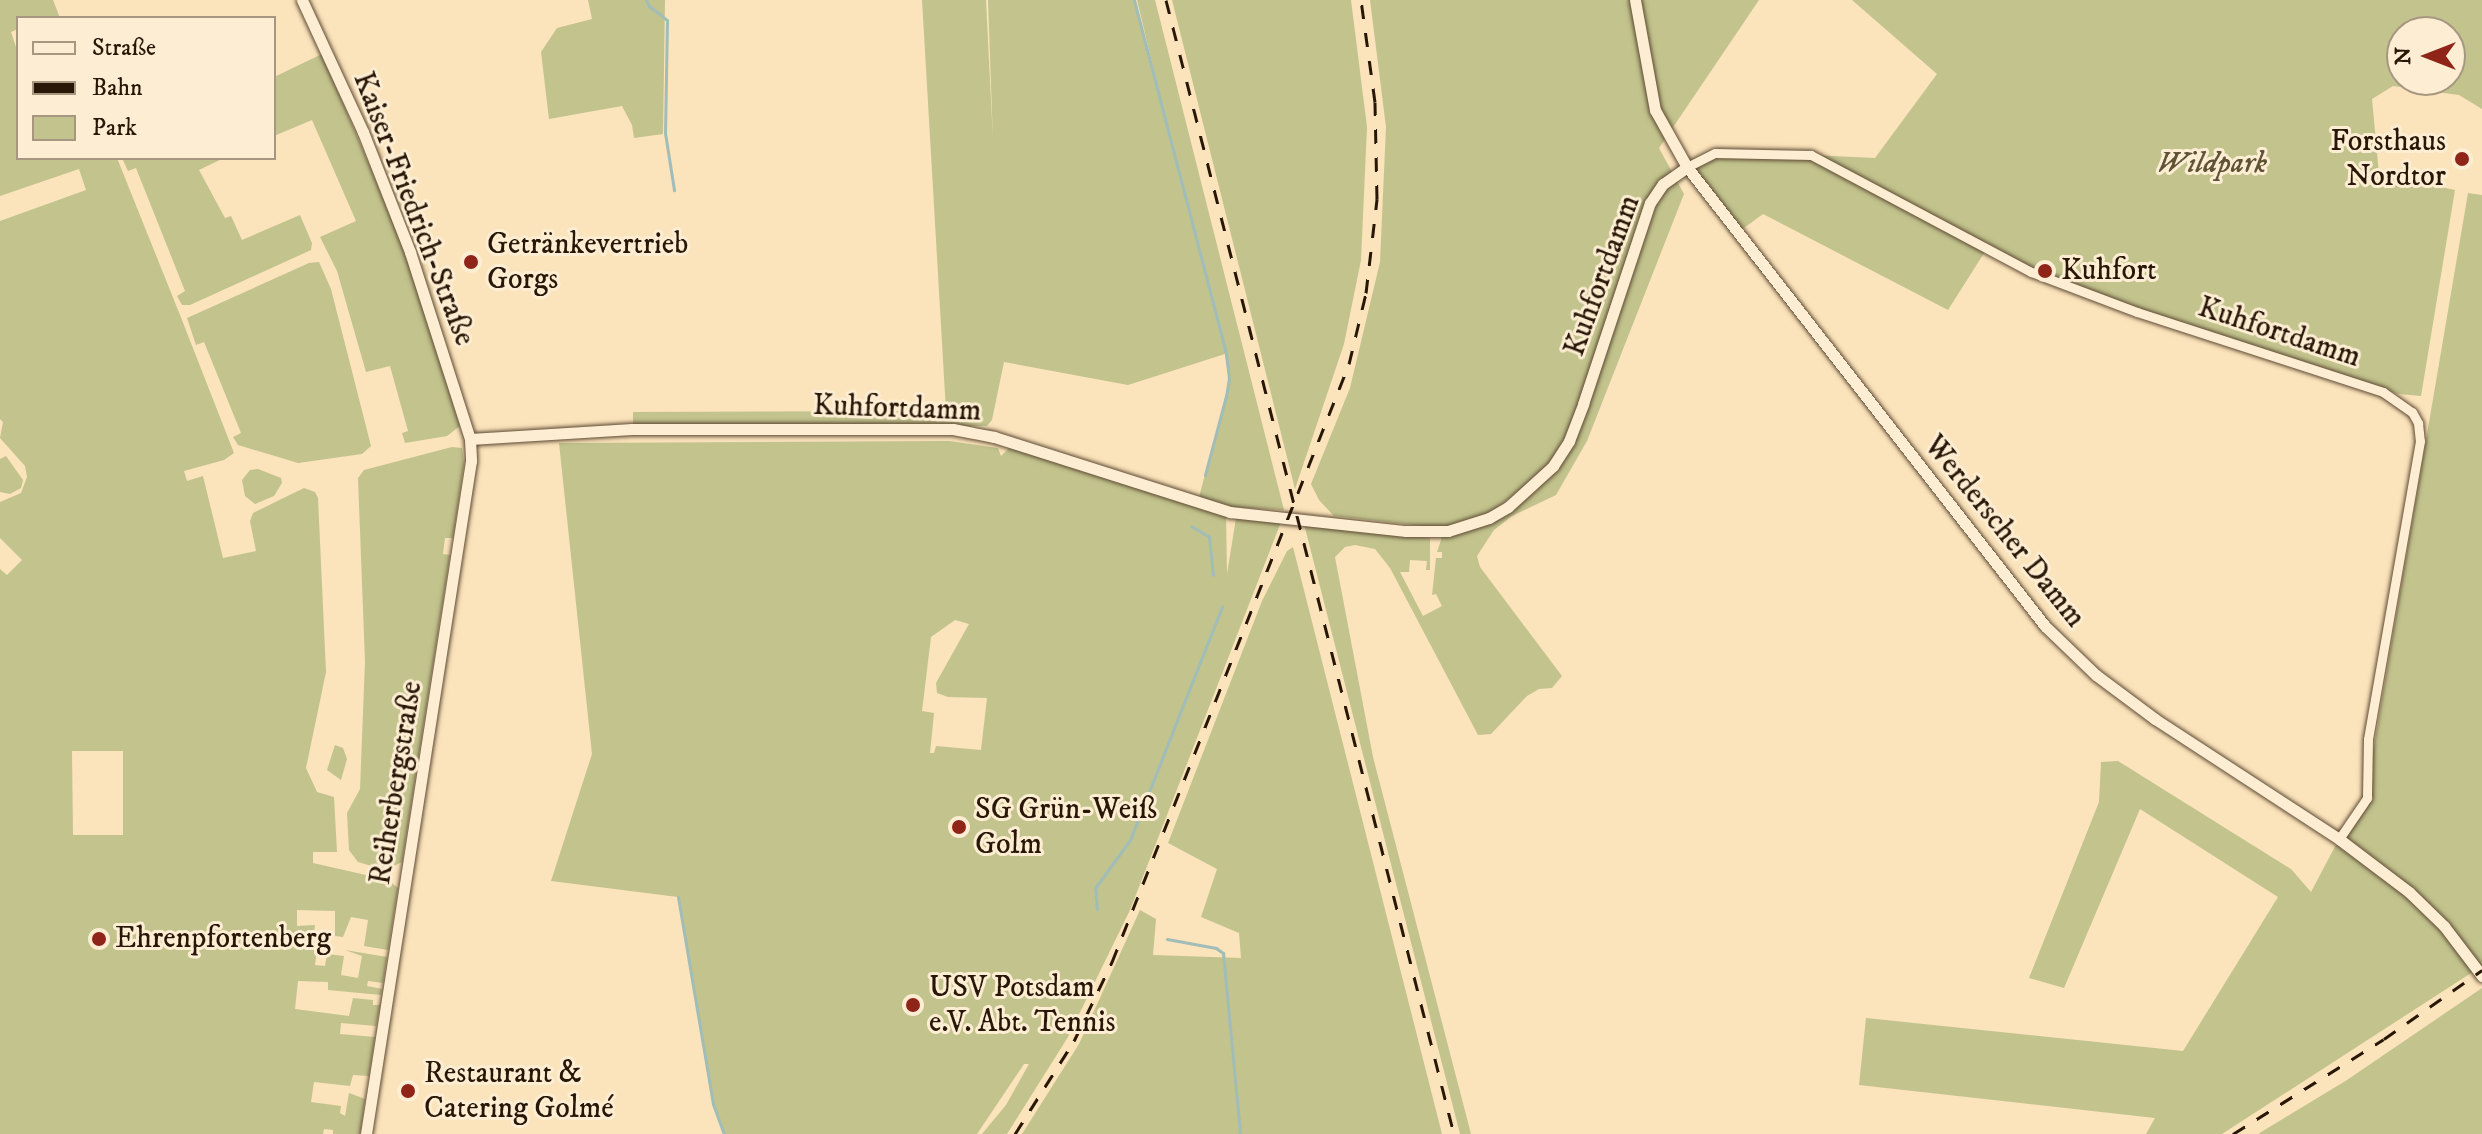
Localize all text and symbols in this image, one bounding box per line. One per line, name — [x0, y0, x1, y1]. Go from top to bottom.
legend — [16, 16, 276, 160]
north arrow — [2386, 16, 2466, 96]
text: Straße — [92, 33, 156, 63]
text: N — [2390, 47, 2417, 65]
street label: Kaiser-Friedrich-Straße — [344, 67, 482, 351]
text: Bahn — [92, 73, 143, 103]
text: Park — [92, 113, 137, 143]
place label: Forsthaus Nordtor — [2330, 124, 2446, 194]
park label: Wildpark — [2157, 146, 2267, 182]
marker: Forsthaus Nordtor — [2453, 150, 2471, 168]
street label: Kuhfortdamm — [1557, 191, 1649, 361]
place label: Getränkevertrieb Gorgs — [487, 227, 688, 298]
marker: Getränkevertrieb Gorgs — [462, 253, 480, 271]
place label: Kuhfort — [2061, 253, 2157, 289]
marker: Kuhfort — [2036, 262, 2054, 280]
street label: Kuhfortdamm — [2193, 290, 2365, 376]
street label: Kuhfortdamm — [812, 388, 982, 430]
street label: Werderscher Damm — [1915, 429, 2093, 635]
street label: Reiherbergstraße — [363, 679, 431, 887]
place label: SG Grün-Weiß Golm — [975, 792, 1157, 862]
marker: SG Grün-Weiß Golm — [950, 818, 968, 836]
place label: Ehrenpfortenberg — [115, 921, 331, 957]
marker: Ehrenpfortenberg — [90, 930, 108, 948]
place label: USV Potsdam e.V. Abt. Tennis — [929, 970, 1116, 1040]
marker: USV Potsdam e.V. Abt. Tennis — [904, 996, 922, 1014]
place label: Restaurant & Catering Golmé — [424, 1056, 614, 1126]
marker: Restaurant & Catering Golmé — [399, 1082, 417, 1100]

